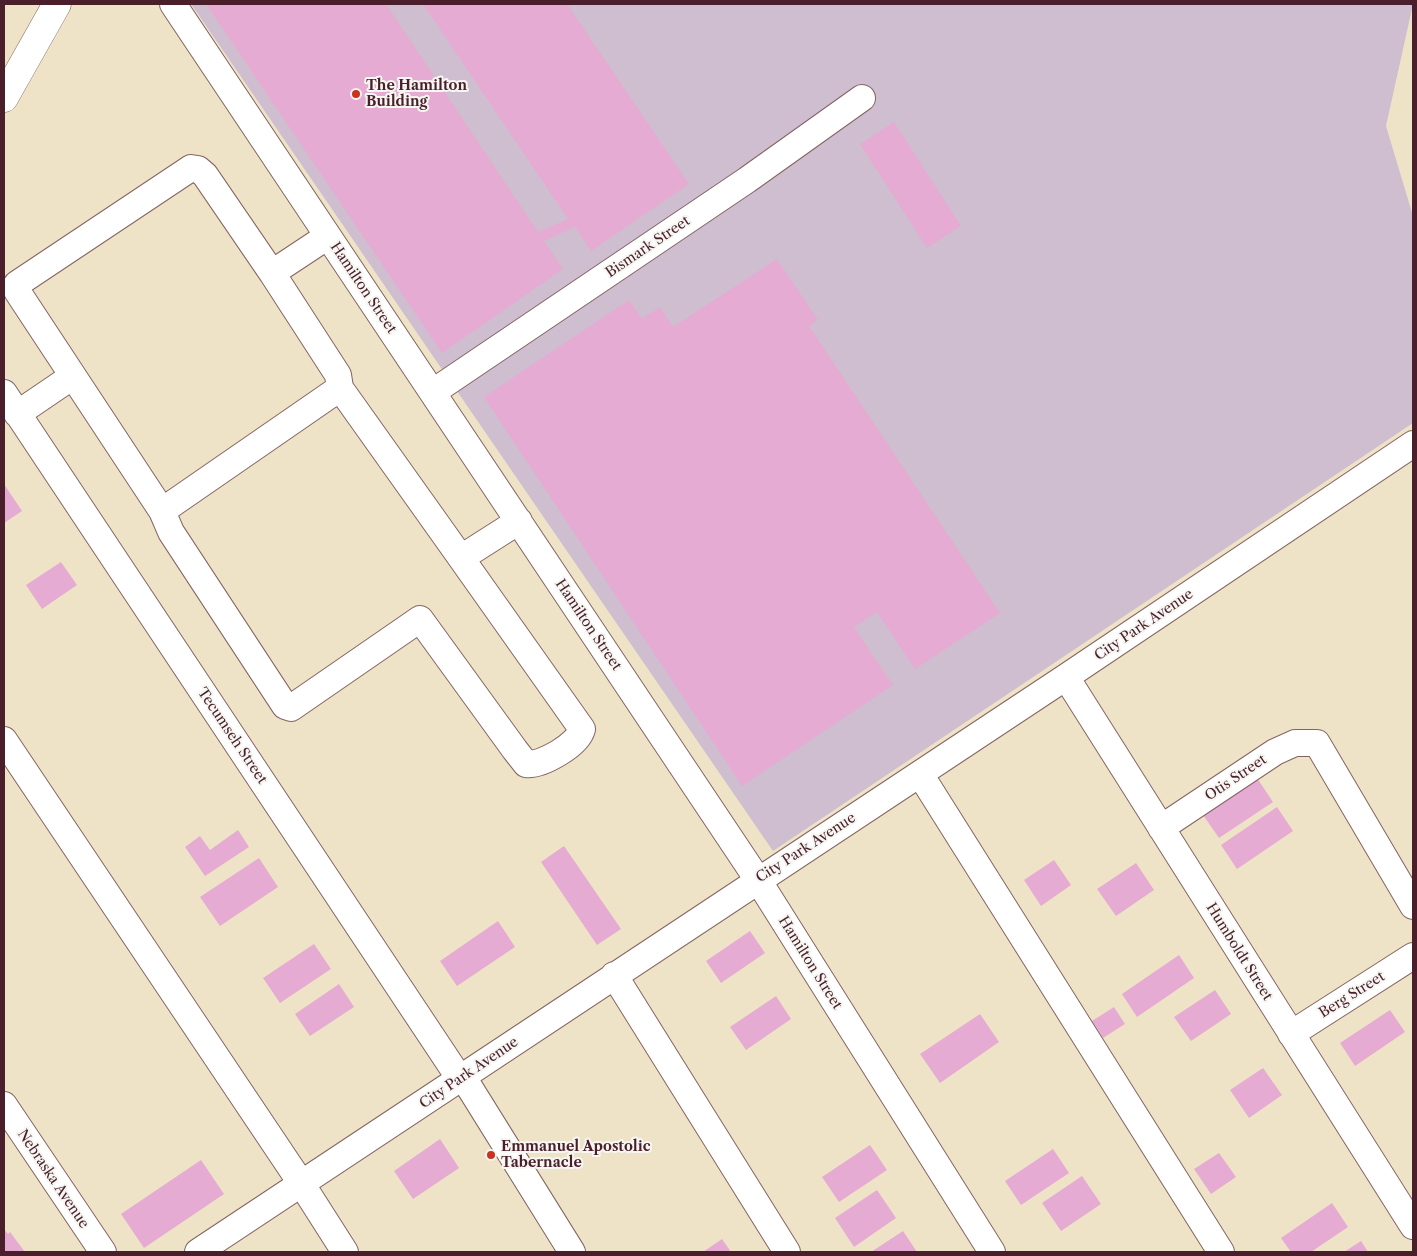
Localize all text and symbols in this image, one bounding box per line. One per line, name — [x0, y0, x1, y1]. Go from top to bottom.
place label: The Hamilton Building — [366, 78, 467, 110]
marker: The Hamilton Building — [350, 88, 362, 100]
street label: Bismark Street — [603, 213, 693, 281]
street label: Hamilton Street — [326, 239, 400, 337]
street label: Hamilton Street — [551, 576, 625, 674]
street label: City Park Avenue — [1091, 586, 1197, 664]
street label: Tecumseh Street — [194, 685, 270, 787]
street label: Otis Street — [1202, 751, 1270, 805]
street label: City Park Avenue — [753, 810, 859, 886]
street label: Humboldt Street — [1202, 900, 1276, 1004]
street label: Hamilton Street — [775, 913, 845, 1013]
street label: Berg Street — [1316, 968, 1388, 1022]
street label: City Park Avenue — [416, 1034, 522, 1112]
street label: Nebraska Avenue — [14, 1126, 92, 1232]
place label: Emmanuel Apostolic Tabernacle — [501, 1139, 650, 1172]
marker: Emmanuel Apostolic Tabernacle — [485, 1149, 497, 1161]

